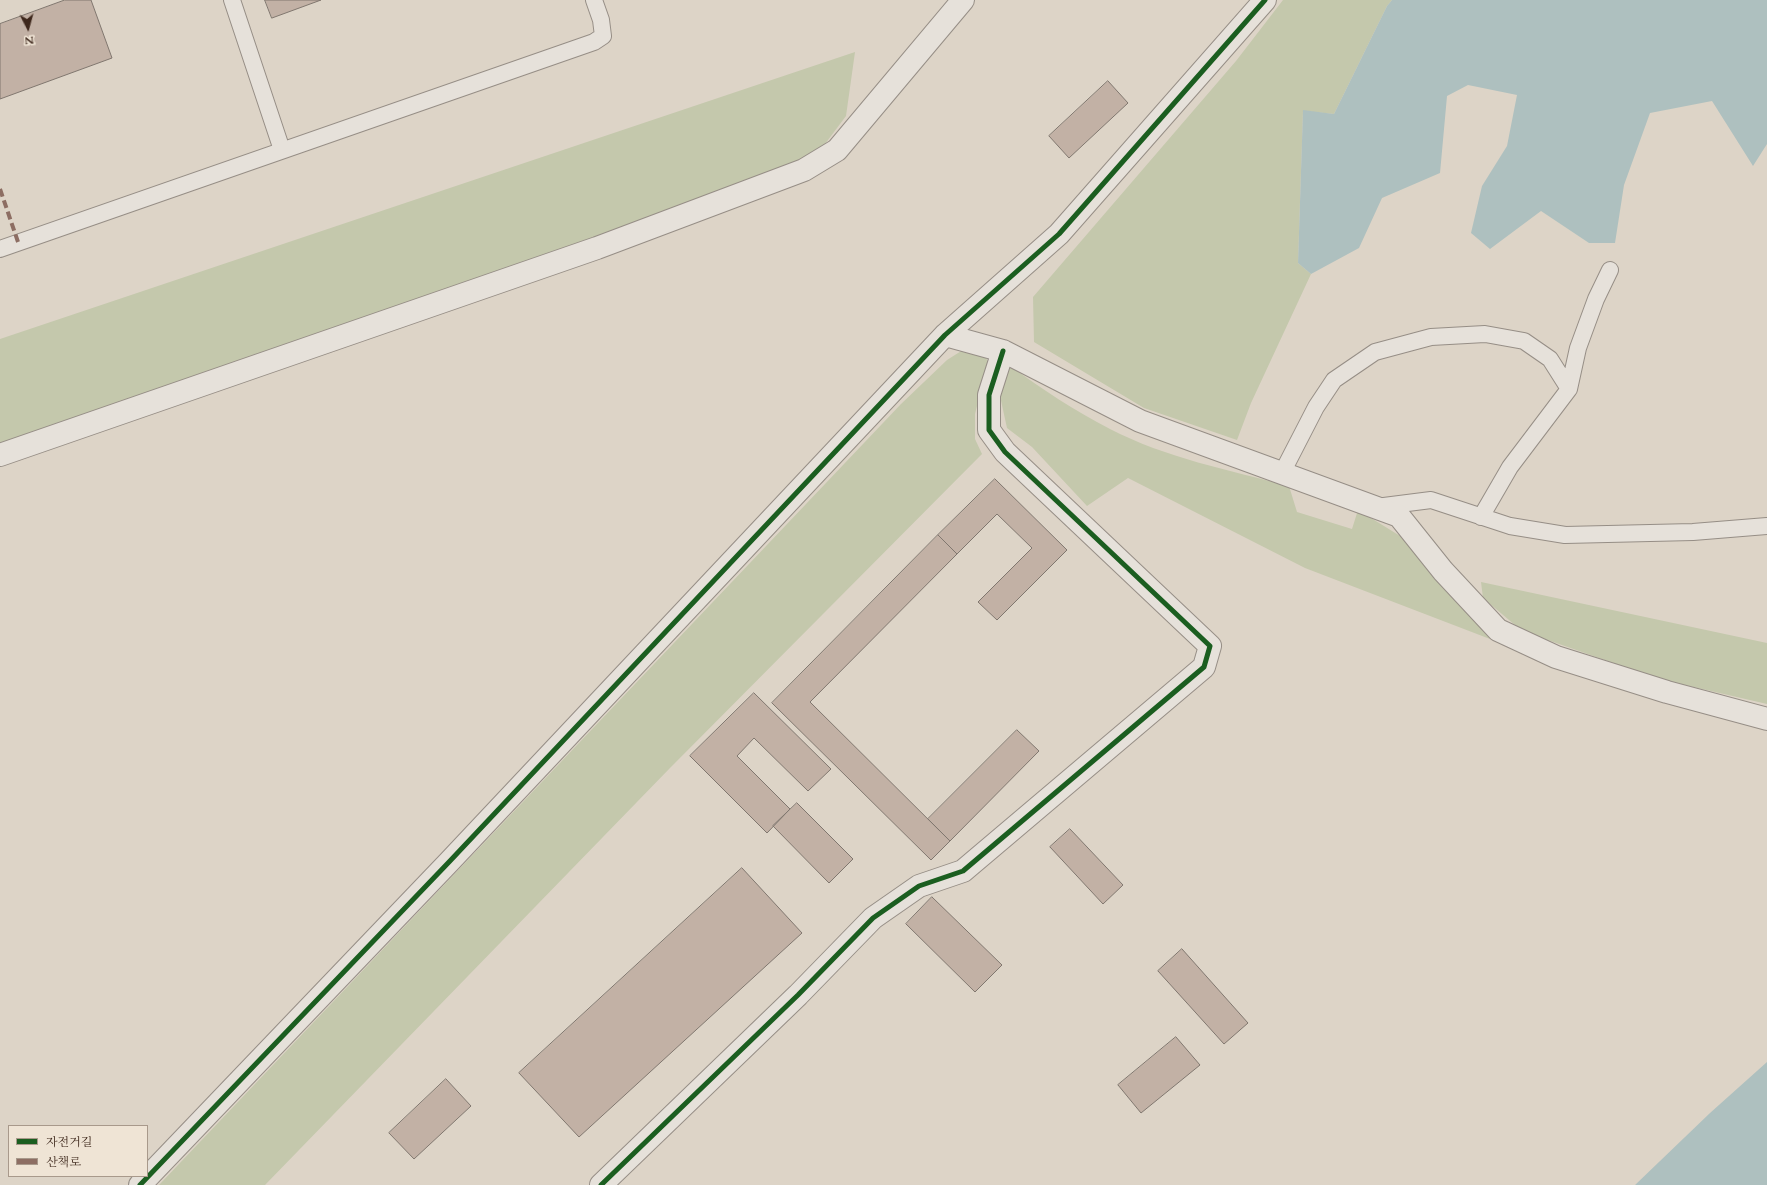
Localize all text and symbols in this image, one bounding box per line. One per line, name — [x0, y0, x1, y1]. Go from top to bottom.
north arrow — [8, 8, 48, 48]
text: N — [24, 32, 35, 48]
legend — [8, 1125, 148, 1177]
text: 자전거길 — [46, 1134, 92, 1150]
text: 산책로 — [46, 1154, 81, 1170]

